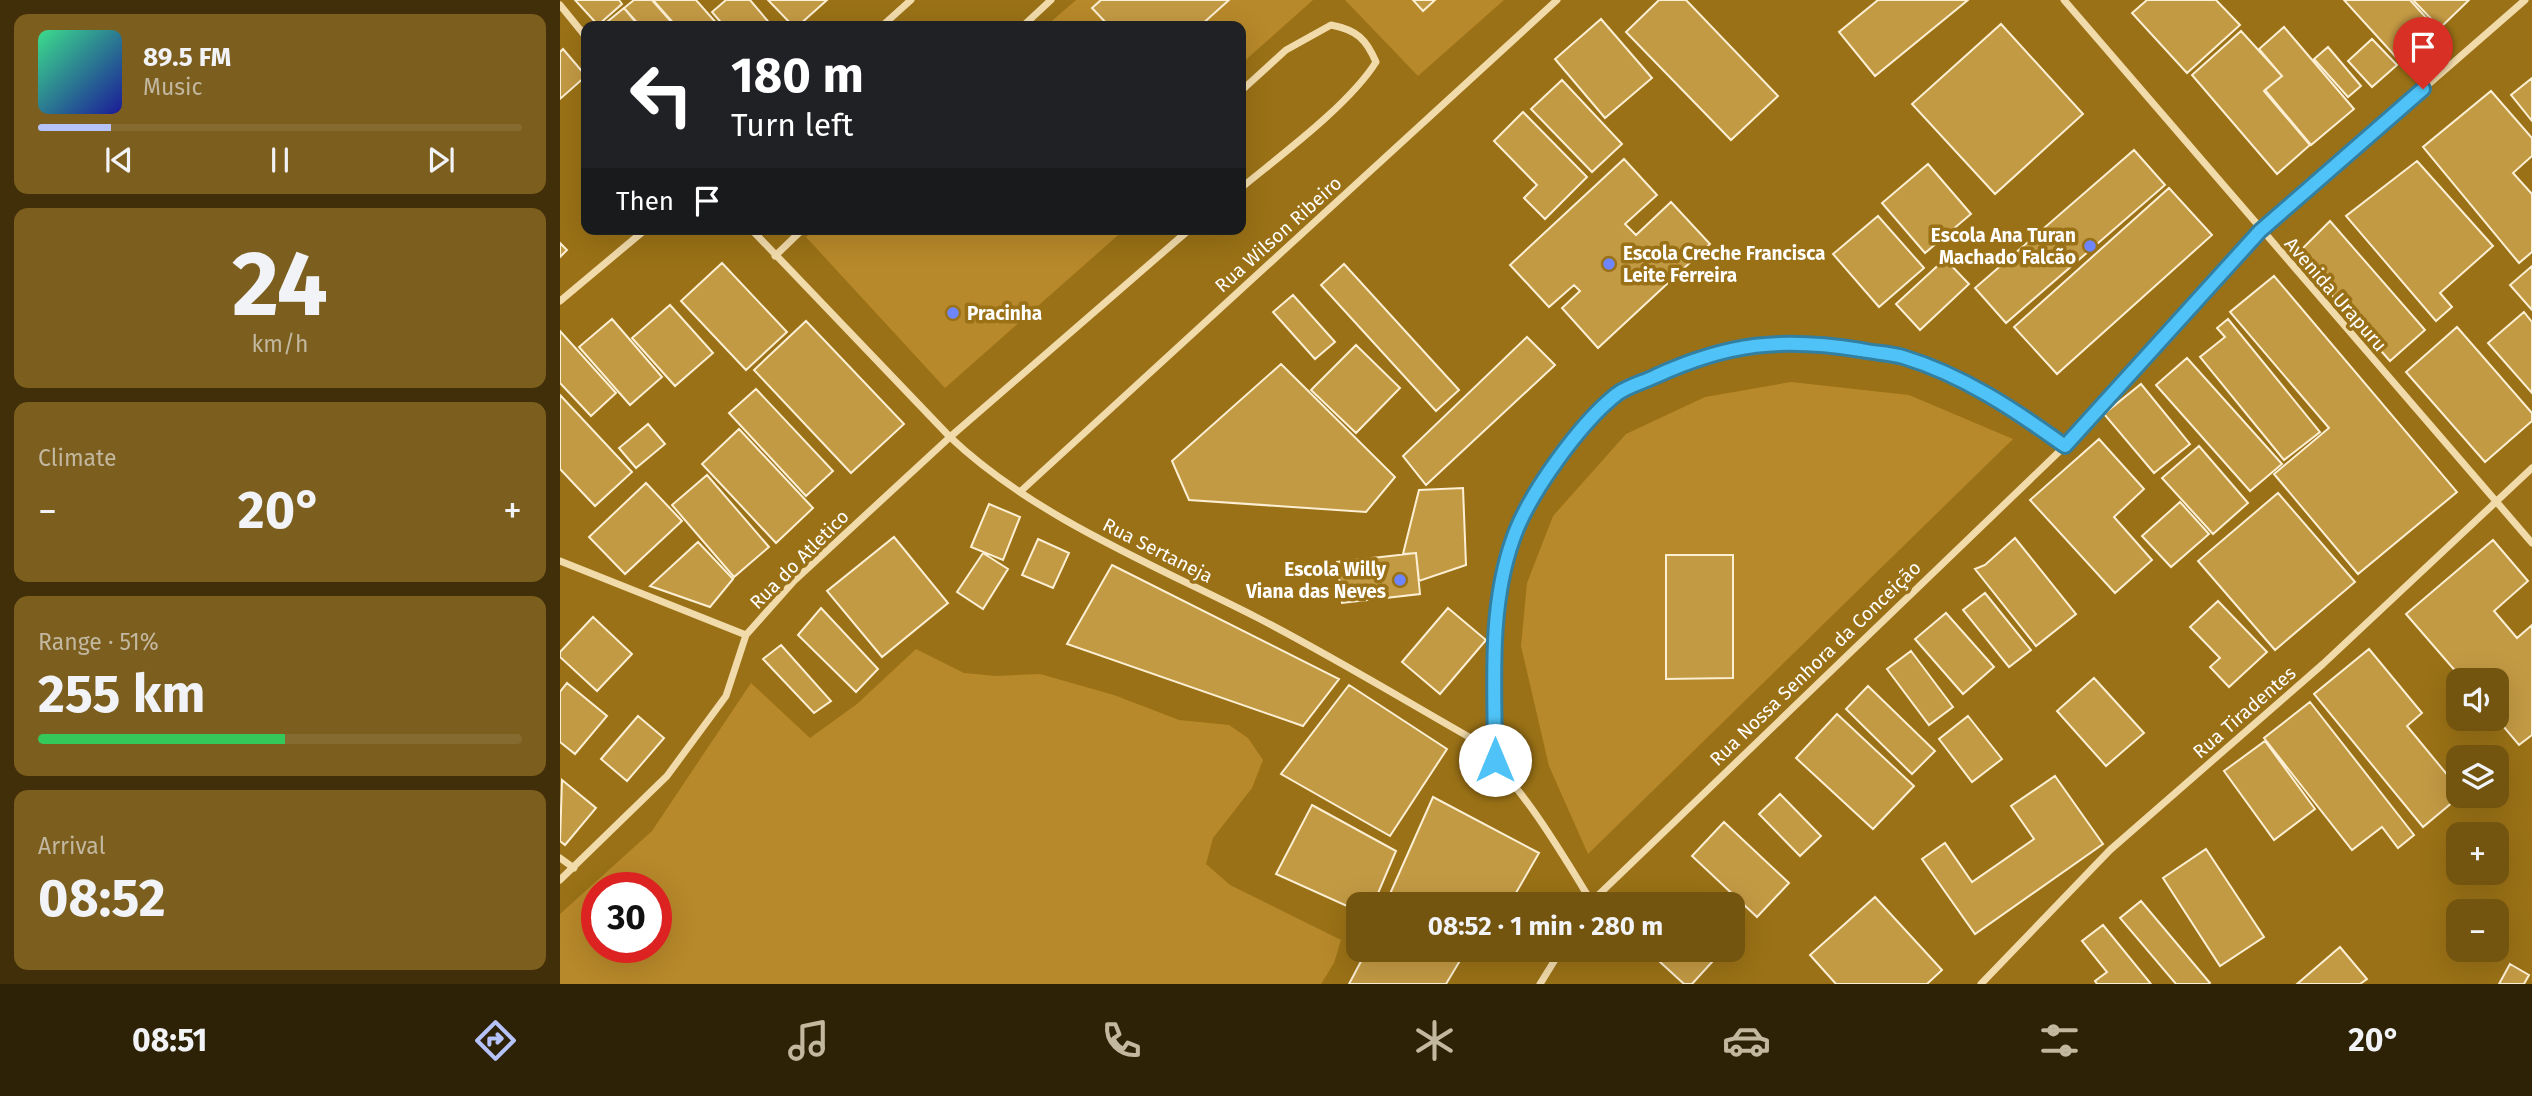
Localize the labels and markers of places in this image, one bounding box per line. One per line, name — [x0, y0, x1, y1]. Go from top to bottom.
pin — [2393, 17, 2453, 89]
place label: Escola Ana Turan Machado Falcão — [1931, 224, 2076, 269]
marker: Escola Ana Turan Machado Falcão — [2082, 238, 2098, 254]
place label: Escola Creche Francisca Leite Ferreira — [1623, 242, 1826, 287]
marker: Escola Creche Francisca Leite Ferreira — [1601, 256, 1617, 272]
place label: Pracinha — [967, 302, 1042, 325]
marker: Pracinha — [945, 305, 961, 321]
place label: Escola Willy Viana das Neves — [1245, 558, 1386, 603]
marker: Escola Willy Viana das Neves — [1392, 572, 1408, 588]

